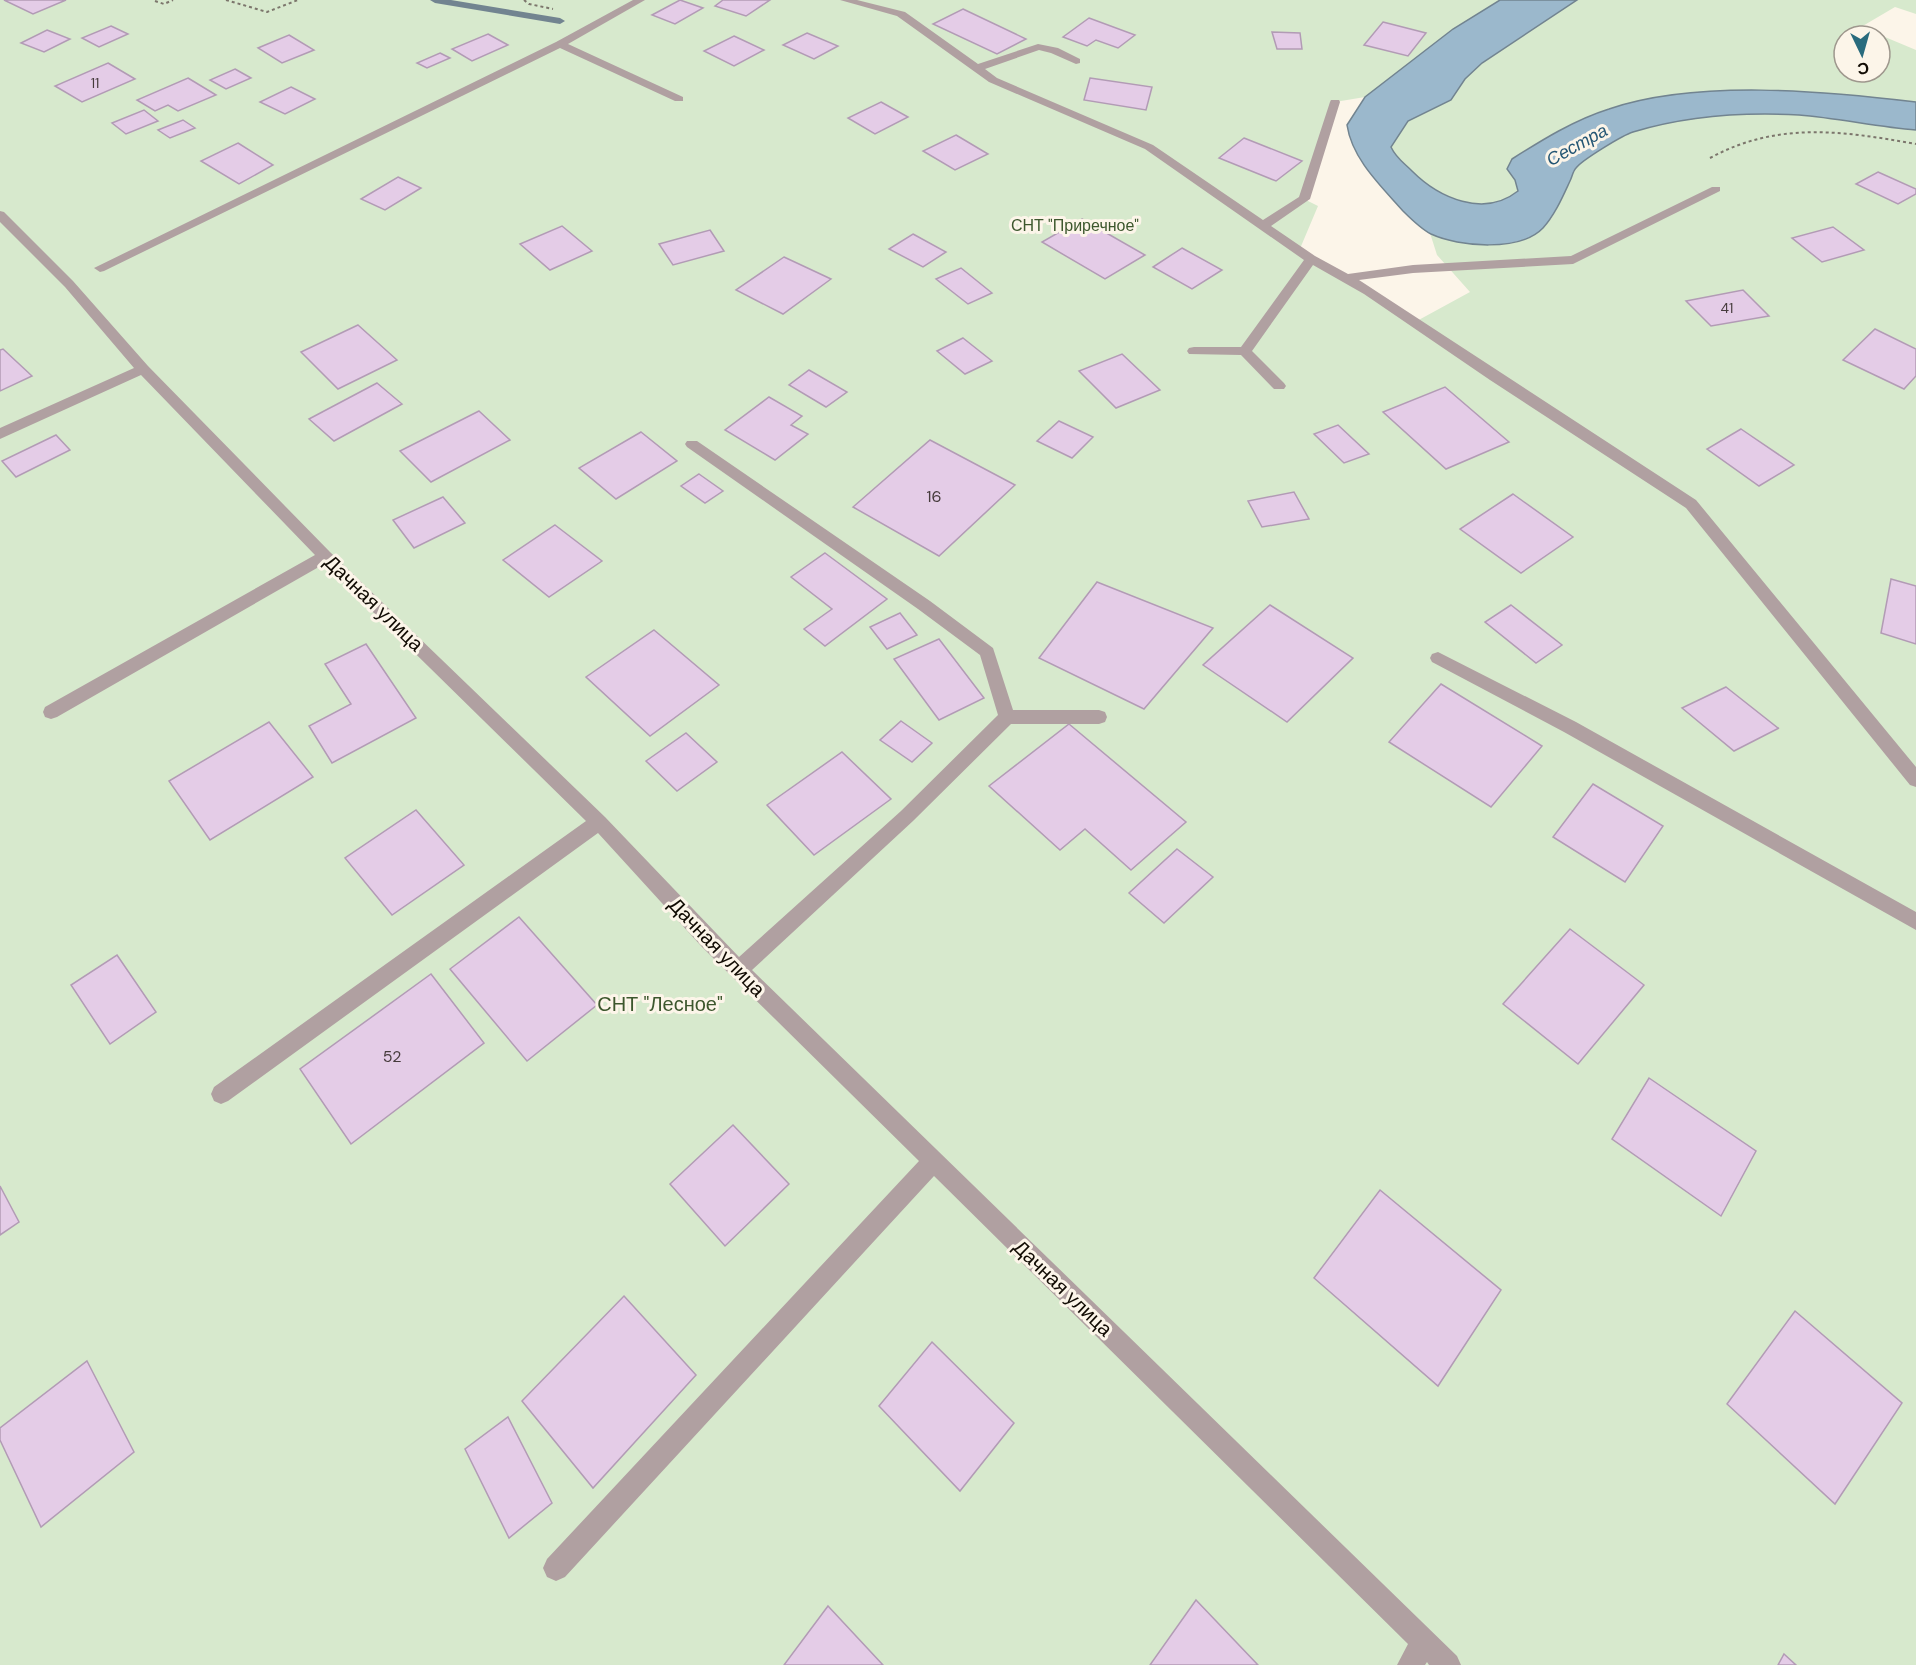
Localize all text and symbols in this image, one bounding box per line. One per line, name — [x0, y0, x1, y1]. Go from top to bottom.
north arrow — [1832, 24, 1892, 84]
text: С — [1856, 57, 1870, 79]
house number: 11 — [91, 74, 99, 92]
water label: Сестра — [1542, 118, 1612, 172]
park label: СНТ "Приречное" — [1011, 215, 1139, 236]
house number: 41 — [1721, 299, 1733, 317]
house number: 16 — [926, 486, 942, 507]
street label: Дачная улица — [319, 549, 430, 657]
street label: Дачная улица — [663, 892, 771, 1003]
park label: СНТ "Лесное" — [597, 991, 723, 1017]
house number: 52 — [383, 1046, 401, 1067]
street label: Дачная улица — [1008, 1234, 1119, 1342]

